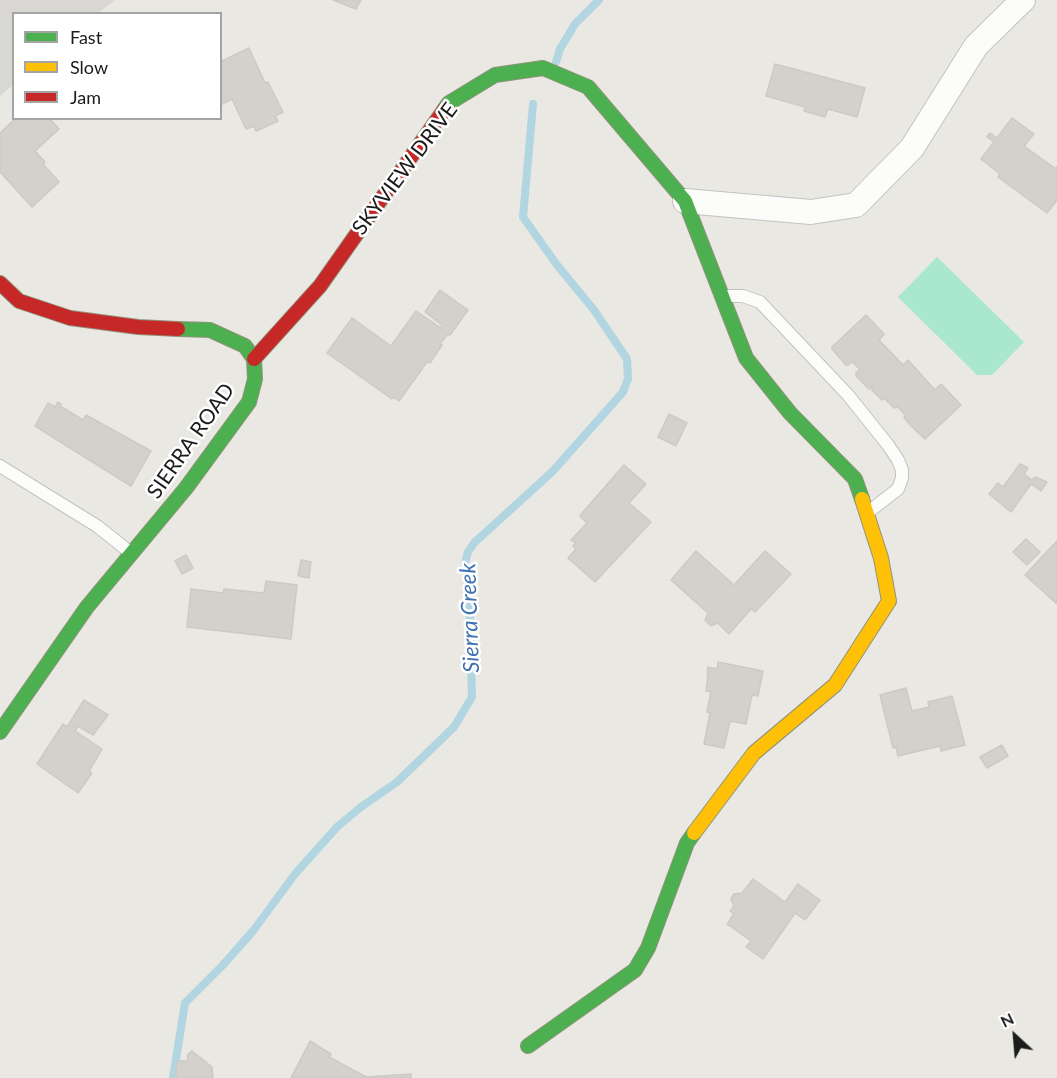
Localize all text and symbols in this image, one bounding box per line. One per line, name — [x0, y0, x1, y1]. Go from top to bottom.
legend — [12, 12, 222, 120]
text: Fast — [70, 26, 102, 48]
text: Slow — [70, 56, 108, 78]
text: Jam — [70, 86, 101, 108]
street label: SKYVIEW DRIVE — [347, 98, 463, 240]
street label: SIERRA ROAD — [142, 379, 240, 503]
water label: Sierra Creek — [455, 563, 485, 673]
north arrow — [985, 1006, 1045, 1066]
text: N — [997, 1008, 1017, 1031]

